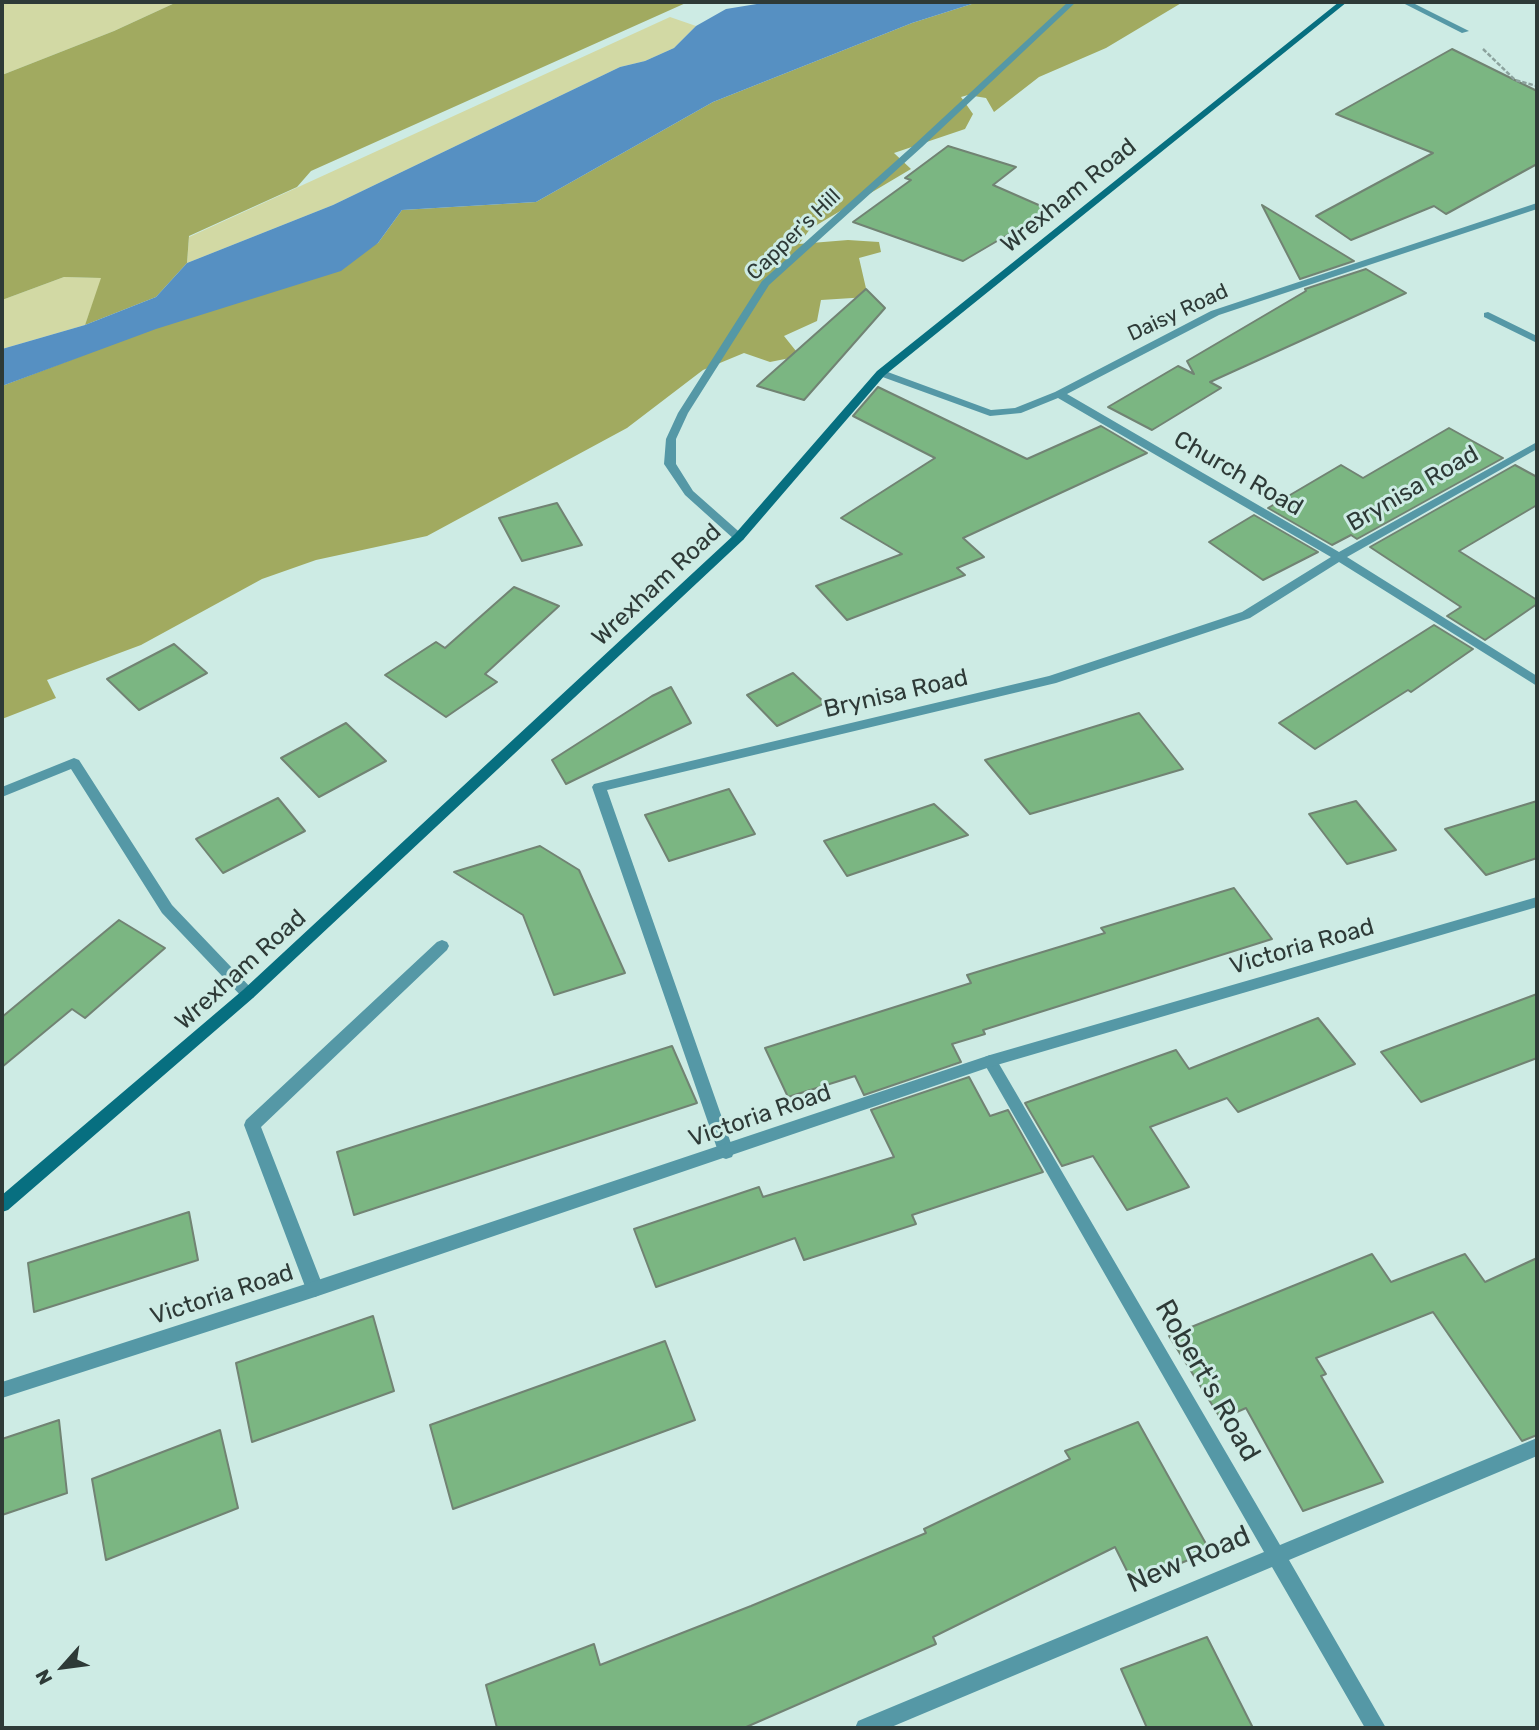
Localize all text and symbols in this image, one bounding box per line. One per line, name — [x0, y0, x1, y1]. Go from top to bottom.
street label: Wrexham Road — [995, 133, 1143, 259]
street label: Capper's Hill — [742, 184, 846, 286]
street label: Daisy Road — [1124, 279, 1232, 347]
street label: Church Road — [1168, 425, 1308, 523]
street label: Brynisa Road — [1342, 440, 1484, 538]
street label: Wrexham Road — [587, 518, 727, 652]
street label: Brynisa Road — [821, 663, 971, 725]
street label: Wrexham Road — [170, 904, 312, 1036]
street label: Victoria Road — [1227, 913, 1377, 981]
street label: Victoria Road — [685, 1078, 835, 1154]
street label: Victoria Road — [147, 1258, 297, 1332]
street label: Robert's Road — [1147, 1294, 1267, 1468]
street label: New Road — [1122, 1519, 1256, 1601]
north arrow — [28, 1632, 98, 1702]
text: N — [31, 1666, 57, 1689]

